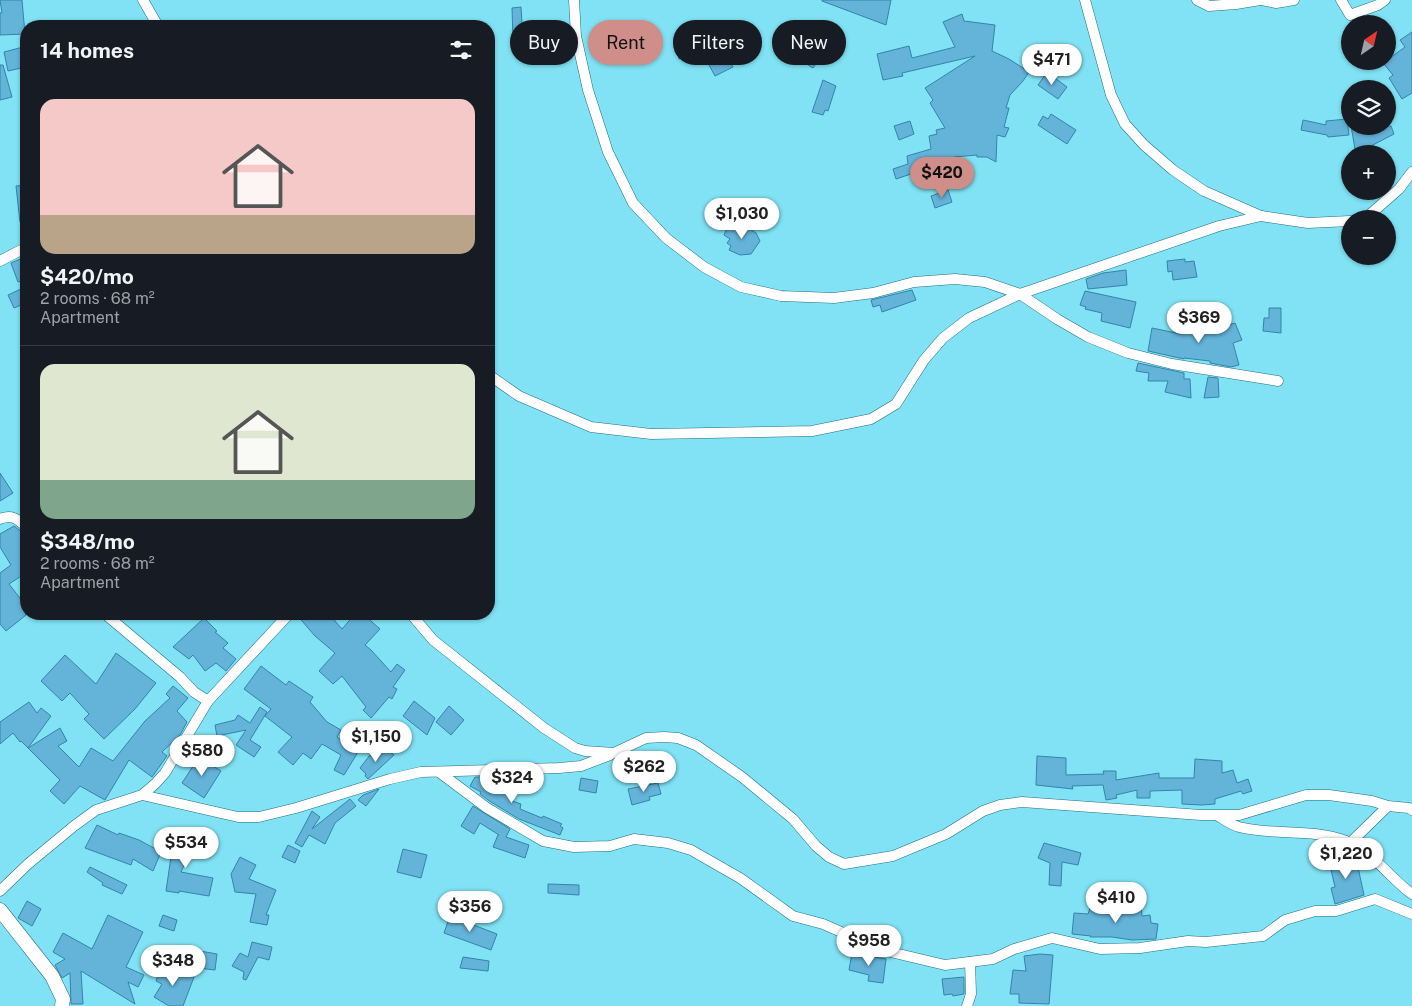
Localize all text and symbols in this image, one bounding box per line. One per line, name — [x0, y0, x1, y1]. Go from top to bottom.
north arrow — [1341, 15, 1396, 70]
map controls — [1341, 15, 1396, 265]
chip: Buy — [510, 20, 578, 65]
chip: Rent — [588, 20, 663, 65]
chip: Filters — [673, 20, 762, 65]
chip: New — [772, 20, 846, 65]
icon: filters — [447, 36, 475, 64]
text: 14 homes — [40, 38, 134, 63]
pin: $471 — [1022, 44, 1082, 86]
text: $471 — [1033, 50, 1071, 69]
button: layers — [1341, 80, 1396, 135]
icon: home — [213, 131, 303, 221]
button: + — [1341, 145, 1396, 200]
pin: $420 — [912, 156, 972, 199]
text: $420 — [921, 163, 963, 182]
pin: $1,030 — [701, 198, 783, 240]
text: $1,030 — [715, 204, 769, 223]
button: − — [1341, 210, 1396, 265]
text: $420/mo — [40, 264, 134, 289]
text: 2 rooms · 68 m² — [40, 289, 155, 308]
pin: $369 — [1169, 302, 1229, 344]
text: Apartment — [40, 308, 120, 327]
text: $369 — [1178, 308, 1220, 327]
icon: home — [213, 397, 303, 487]
text: $348/mo — [40, 529, 135, 554]
text: 2 rooms · 68 m² — [40, 554, 155, 573]
text: Apartment — [40, 573, 120, 592]
pin: $1,150 — [335, 720, 417, 763]
text: $1,150 — [351, 727, 401, 746]
pin: $580 — [172, 734, 232, 777]
text: $580 — [181, 741, 223, 760]
pin: $262 — [614, 750, 674, 793]
text: $262 — [623, 757, 665, 776]
pin: $324 — [482, 762, 542, 804]
text: $324 — [491, 768, 533, 787]
pin: $534 — [156, 826, 216, 869]
text: $534 — [165, 833, 207, 852]
pin: $1,220 — [1305, 838, 1387, 880]
text: $1,220 — [1319, 844, 1373, 863]
pin: $410 — [1086, 882, 1146, 924]
text: $410 — [1097, 888, 1135, 907]
pin: $356 — [440, 890, 500, 933]
text: $356 — [449, 897, 491, 916]
pin: $958 — [839, 924, 899, 967]
text: $958 — [848, 931, 890, 950]
pin: $348 — [143, 944, 203, 987]
text: $348 — [152, 951, 194, 970]

